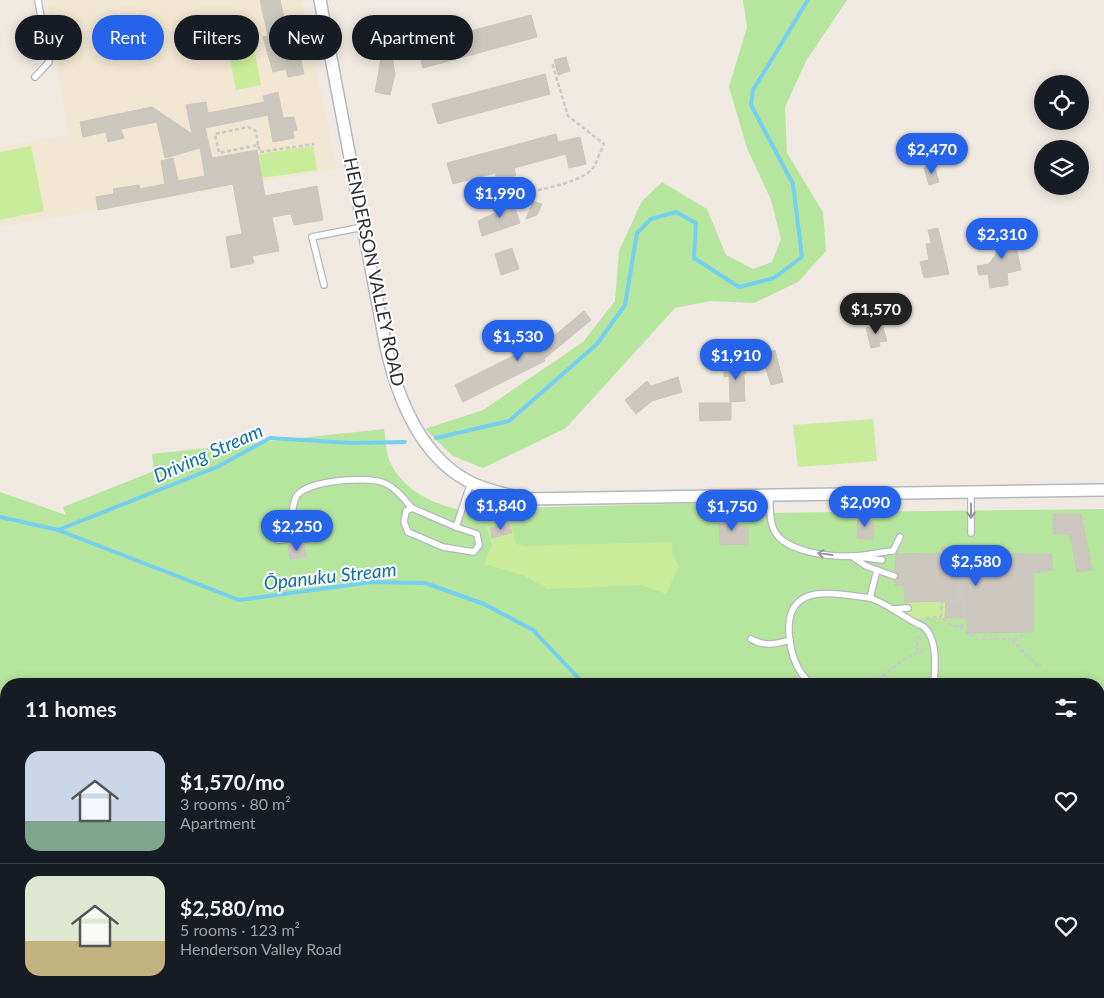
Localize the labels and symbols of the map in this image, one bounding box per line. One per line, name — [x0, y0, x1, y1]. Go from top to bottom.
pin: $2,470 — [891, 132, 973, 175]
street label: HENDERSON VALLEY ROAD — [340, 155, 410, 388]
pin: $1,990 — [459, 176, 541, 219]
pin: $2,310 — [961, 218, 1043, 260]
pin: $1,570 — [835, 292, 917, 335]
pin: $1,530 — [477, 320, 559, 362]
pin: $1,910 — [695, 338, 777, 381]
water label: Driving Stream — [150, 418, 266, 487]
pin: $2,090 — [824, 486, 906, 528]
pin: $1,840 — [460, 488, 542, 531]
pin: $1,750 — [691, 490, 773, 532]
one-way arrow — [966, 503, 976, 519]
pin: $2,250 — [256, 510, 338, 552]
pin: $2,580 — [935, 544, 1017, 587]
one-way arrow — [818, 549, 834, 559]
water label: Ōpanuku Stream — [262, 557, 397, 594]

